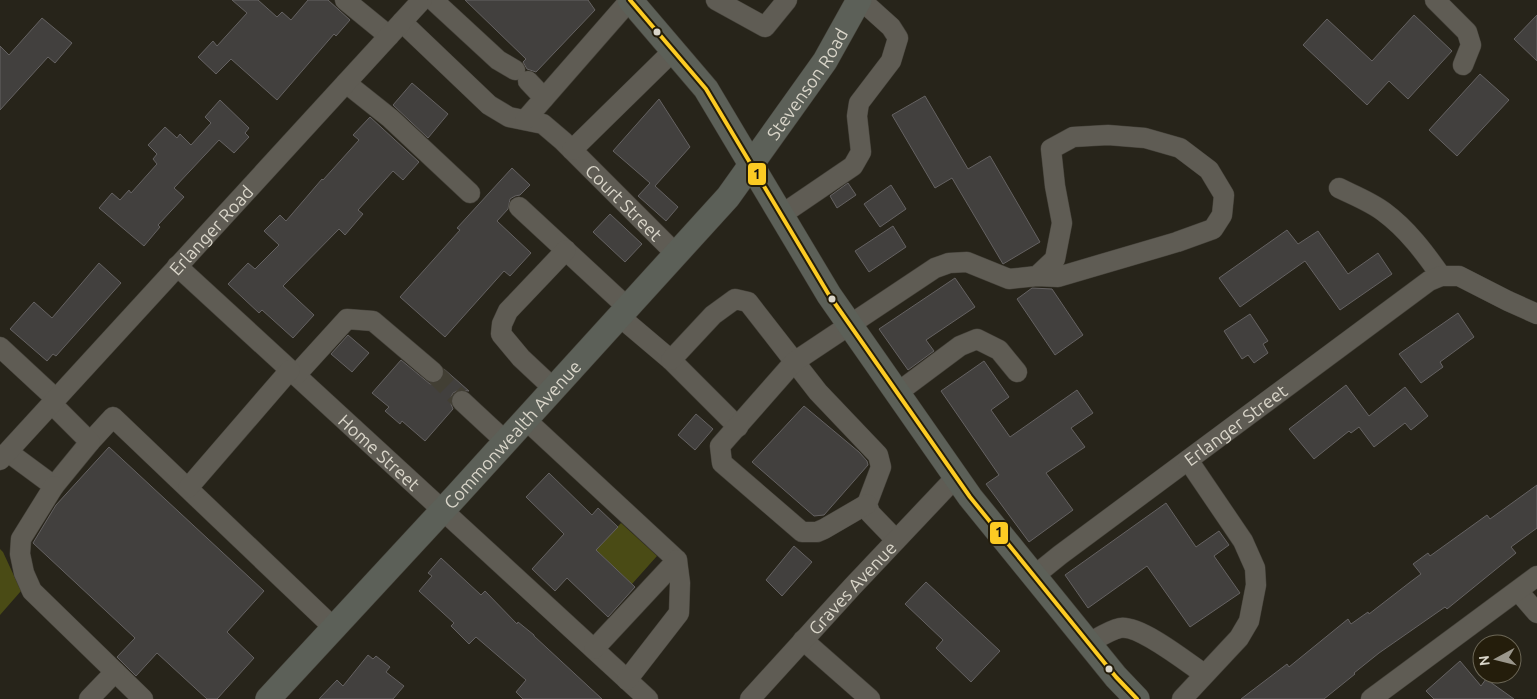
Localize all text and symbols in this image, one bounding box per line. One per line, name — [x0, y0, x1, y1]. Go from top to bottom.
street label: Stevenson Road — [762, 25, 851, 143]
unlabelled marker — [652, 27, 662, 37]
street label: Court Street — [582, 160, 667, 245]
line badge: 1 — [747, 162, 767, 186]
text: 1 — [753, 166, 761, 182]
street label: Erlanger Road — [165, 181, 257, 279]
unlabelled marker — [827, 294, 837, 304]
street label: Commonwealth Avenue — [440, 356, 585, 513]
street label: Erlanger Street — [1180, 380, 1291, 469]
street label: Home Street — [335, 410, 424, 494]
line badge: 1 — [989, 521, 1009, 545]
text: 1 — [995, 524, 1003, 540]
street label: Graves Avenue — [804, 537, 900, 638]
north arrow — [1472, 634, 1522, 684]
text: N — [1476, 654, 1493, 667]
unlabelled marker — [1104, 664, 1114, 674]

